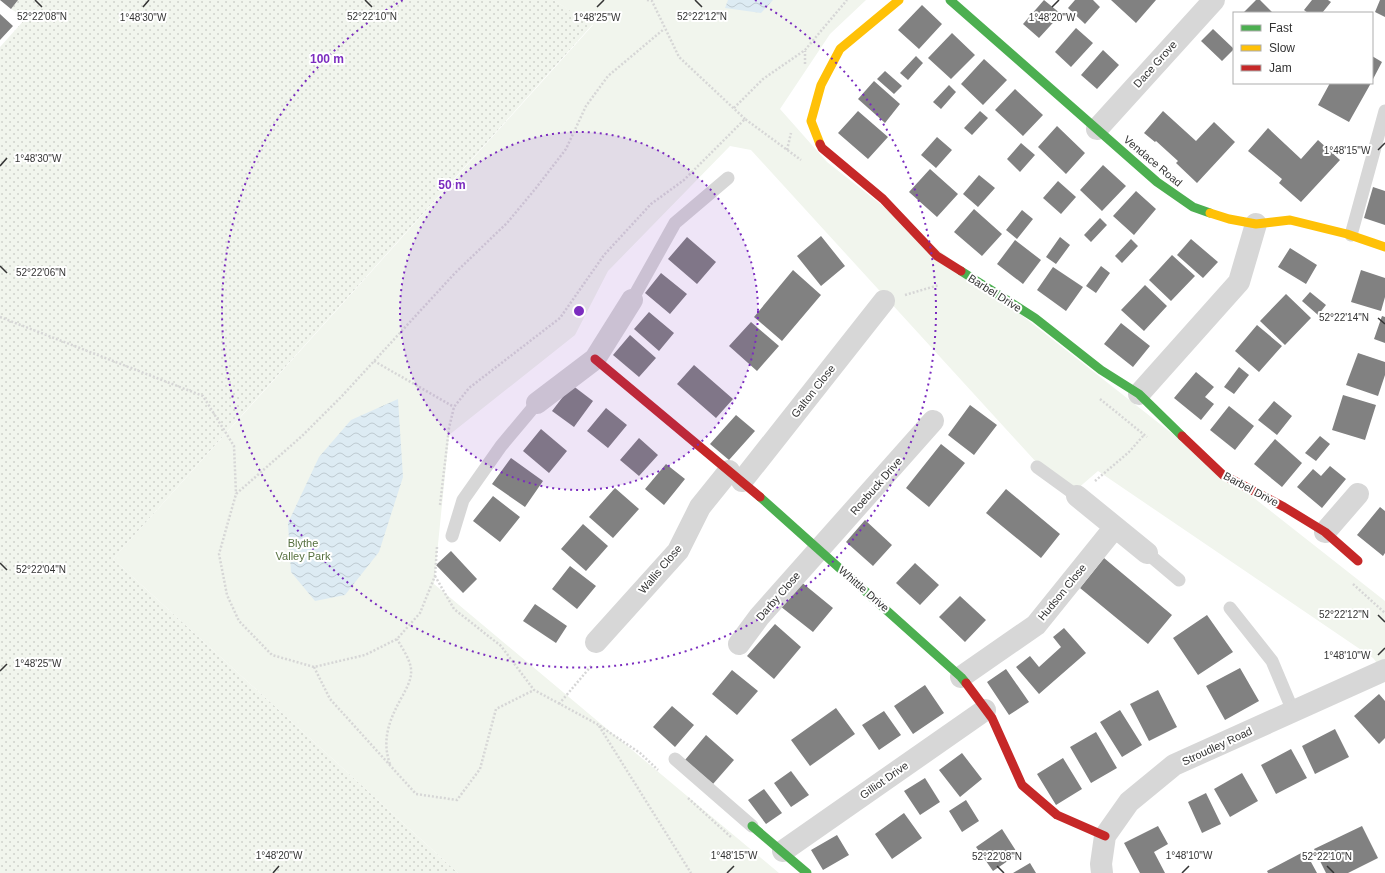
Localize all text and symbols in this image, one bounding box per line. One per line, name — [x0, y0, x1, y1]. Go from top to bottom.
text: 52°22'08"N — [17, 11, 67, 22]
text: 52°22'10"N — [347, 11, 397, 22]
text: 52°22'12"N — [677, 11, 727, 22]
text: 1°48'30"W — [120, 12, 167, 23]
text: 1°48'25"W — [574, 12, 621, 23]
text: 1°48'20"W — [1029, 12, 1076, 23]
legend — [1233, 12, 1373, 84]
text: Fast — [1269, 21, 1293, 35]
street label: Dace Grove — [1131, 38, 1179, 90]
text: Slow — [1269, 41, 1295, 55]
text: 100 m — [310, 52, 344, 66]
text: Jam — [1269, 61, 1292, 75]
street label: Vendace Road — [1121, 133, 1185, 189]
text: 1°48'15"W — [1324, 145, 1371, 156]
text: 1°48'30"W — [15, 153, 62, 164]
text: 50 m — [438, 178, 466, 192]
text: 52°22'06"N — [16, 267, 66, 278]
street label: Barbel Drive — [966, 272, 1024, 314]
centre of rings — [572, 304, 586, 318]
text: 52°22'14"N — [1319, 312, 1369, 323]
street label: Galton Close — [789, 362, 837, 420]
street label: Roebuck Drive — [848, 455, 904, 517]
street label: Barbel Drive — [1221, 469, 1281, 509]
park label: Blythe Valley Park — [276, 537, 331, 562]
street label: Wallis Close — [636, 542, 684, 596]
street label: Hudson Close — [1036, 561, 1088, 623]
text: 52°22'04"N — [16, 564, 66, 575]
street label: Whittle Drive — [837, 564, 891, 614]
street label: Darby Close — [754, 569, 802, 623]
text: 52°22'12"N — [1319, 609, 1369, 620]
text: 1°48'10"W — [1324, 650, 1371, 661]
text: 1°48'25"W — [15, 658, 62, 669]
street label: Stroudley Road — [1180, 725, 1254, 767]
street label: Gilliot Drive — [858, 759, 910, 801]
text: 1°48'20"W — [256, 850, 303, 861]
text: 1°48'15"W — [711, 850, 758, 861]
text: 1°48'10"W — [1166, 850, 1213, 861]
text: 52°22'08"N — [972, 851, 1022, 862]
text: 52°22'10"N — [1302, 851, 1352, 862]

